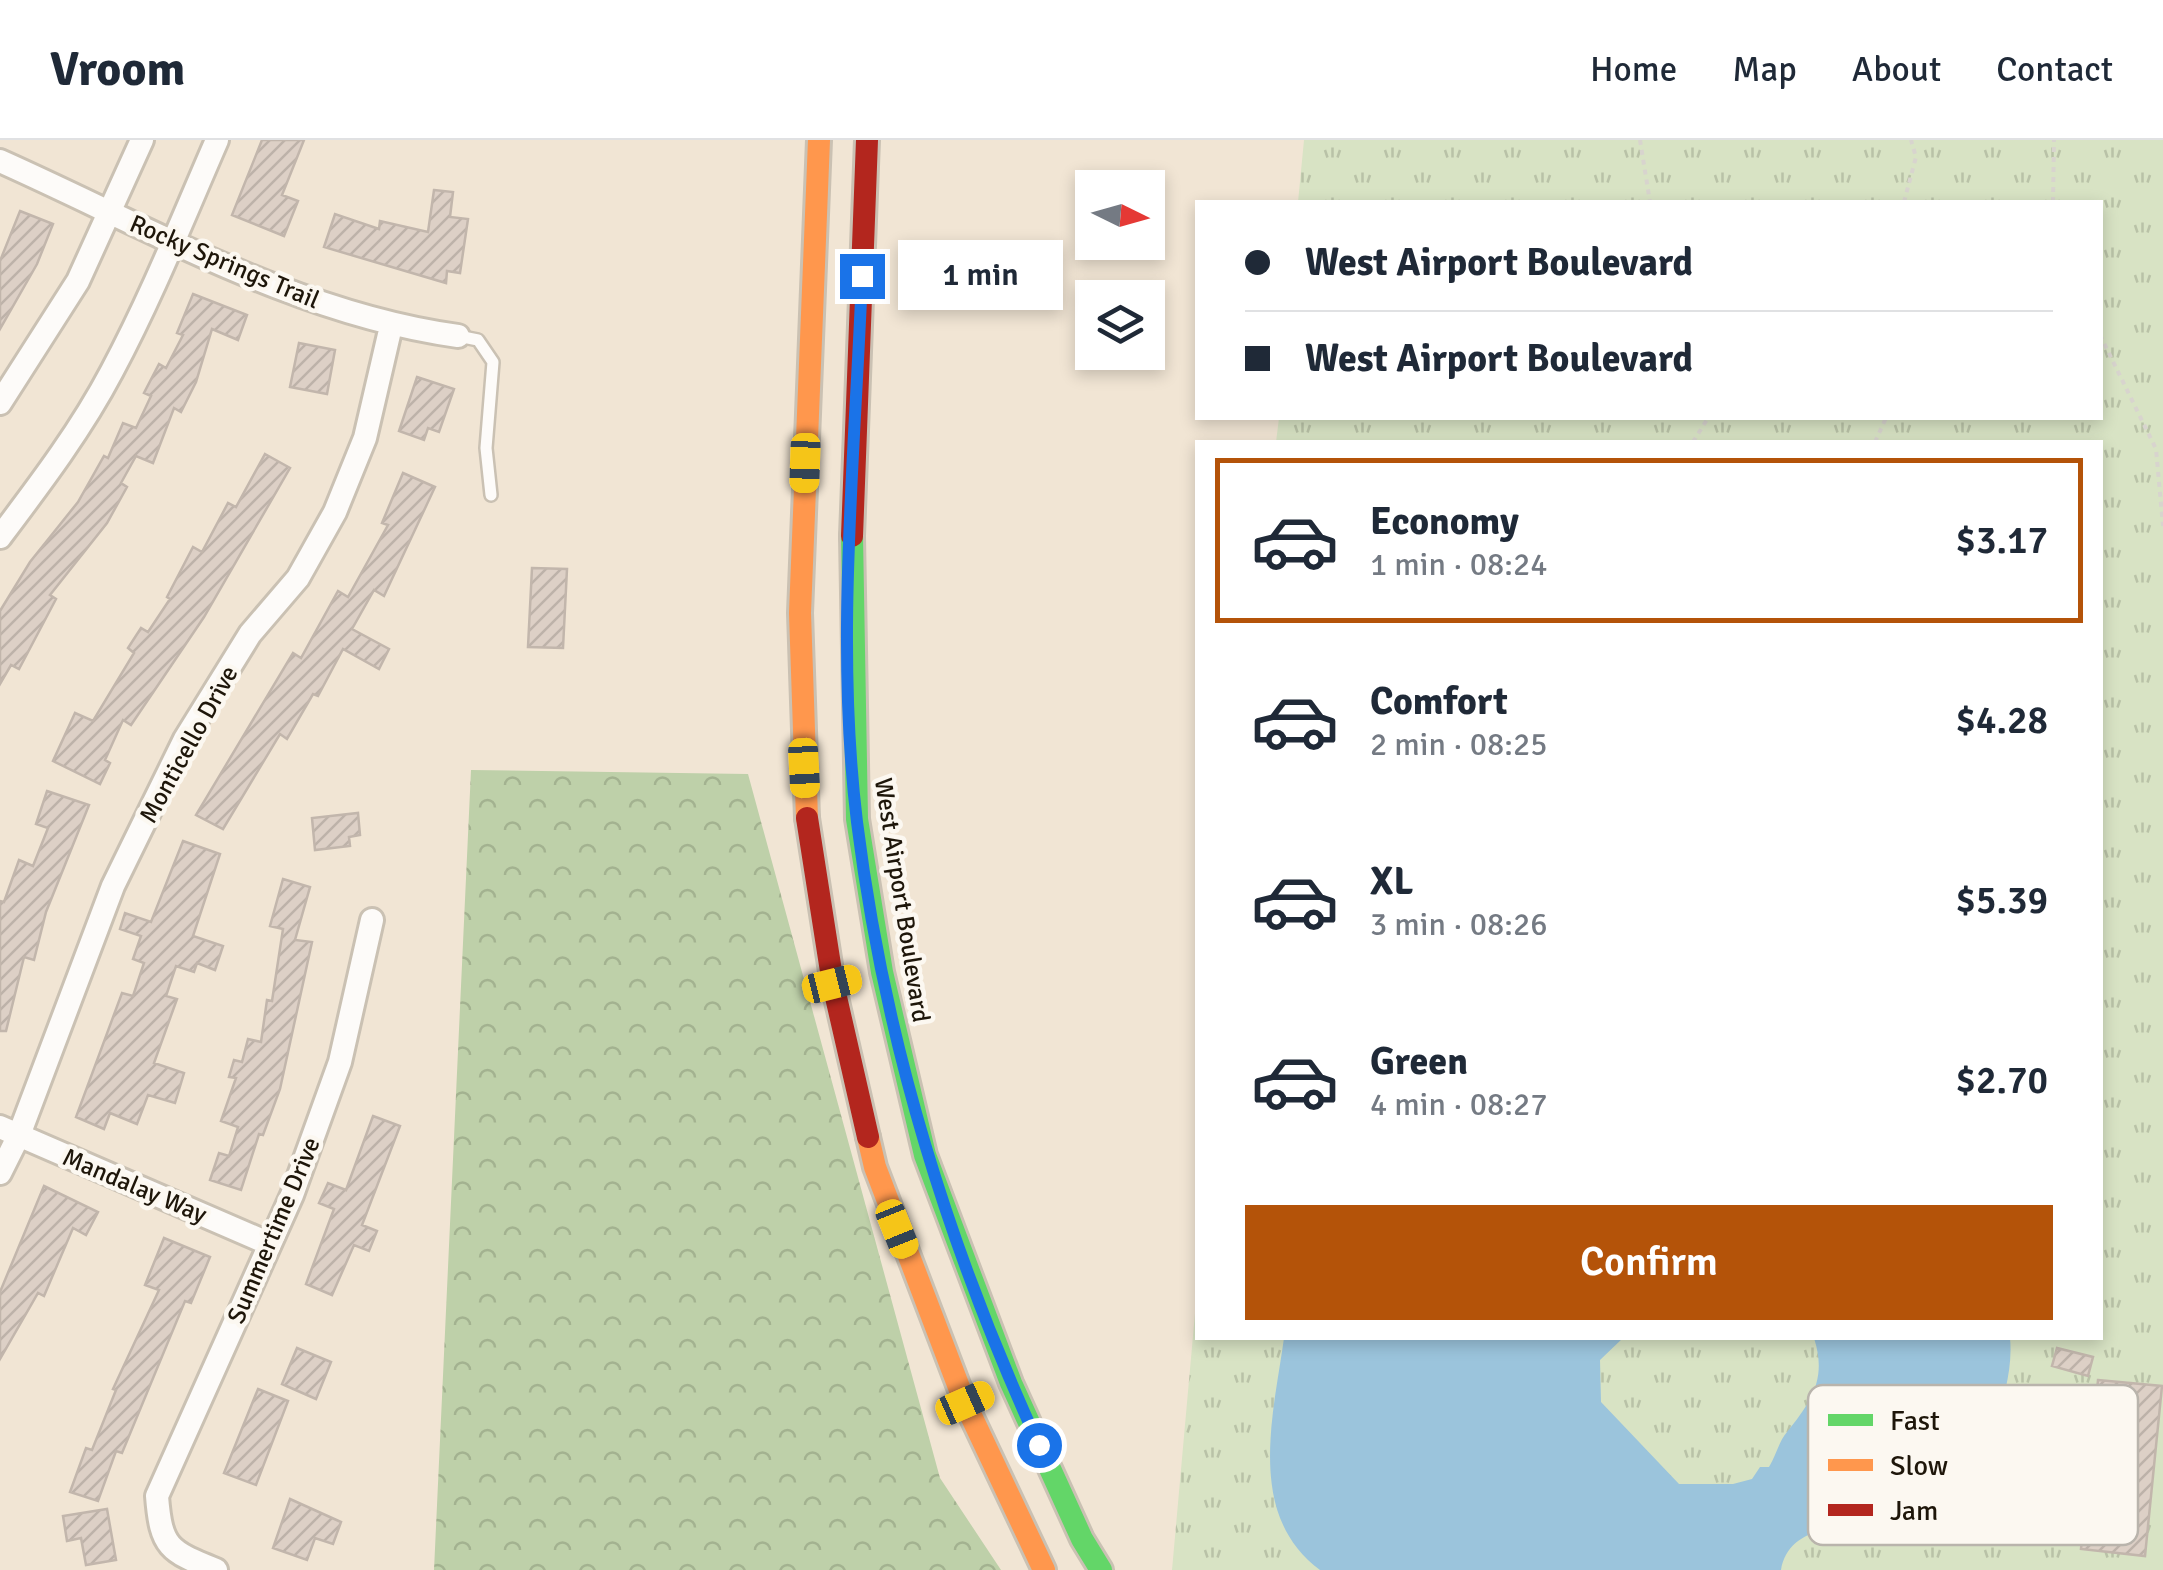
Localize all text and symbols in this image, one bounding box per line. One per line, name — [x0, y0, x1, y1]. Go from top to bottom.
text: Vroom — [50, 40, 185, 99]
text: Home — [1590, 48, 1677, 91]
text: Map — [1732, 48, 1797, 91]
text: About — [1852, 48, 1941, 91]
text: Contact — [1996, 48, 2113, 91]
north arrow — [1075, 170, 1165, 260]
map controls — [1075, 170, 1165, 370]
street label: Rocky Springs Trail — [125, 208, 324, 315]
text: West Airport Boulevard — [1305, 239, 1693, 286]
callout: 1 min — [897, 241, 1062, 311]
route end — [840, 254, 885, 299]
text: 1 min — [942, 255, 1019, 294]
button: layers — [1075, 280, 1165, 370]
text: West Airport Boulevard — [1305, 335, 1693, 382]
car — [789, 432, 821, 494]
icon: car — [1250, 496, 1340, 586]
text: Economy — [1370, 498, 1519, 545]
text: $3.17 — [1955, 517, 2048, 564]
text: 1 min · 08:24 — [1370, 545, 1548, 584]
street label: Monticello Drive — [132, 660, 244, 828]
icon: car — [1250, 676, 1340, 766]
text: Comfort — [1370, 678, 1508, 725]
text: $4.28 — [1955, 697, 2048, 744]
text: 2 min · 08:25 — [1370, 725, 1548, 764]
car — [787, 737, 821, 799]
street label: West Airport Boulevard — [868, 776, 937, 1024]
icon: car — [1250, 856, 1340, 946]
text: XL — [1370, 858, 1413, 905]
text: $5.39 — [1955, 877, 2048, 924]
text: 3 min · 08:26 — [1370, 905, 1548, 944]
car — [799, 962, 865, 1006]
icon: car — [1250, 1036, 1340, 1126]
text: Green — [1370, 1038, 1468, 1085]
text: $2.70 — [1955, 1057, 2048, 1104]
text: 4 min · 08:27 — [1370, 1085, 1548, 1124]
street label: Summertime Drive — [220, 1132, 327, 1328]
street label: Mandalay Way — [58, 1141, 212, 1230]
car — [872, 1196, 922, 1262]
button: Confirm — [1245, 1205, 2053, 1320]
car — [931, 1377, 999, 1429]
legend — [1808, 1385, 2138, 1545]
text: Fast — [1890, 1404, 1940, 1438]
route start — [1017, 1423, 1062, 1468]
text: Slow — [1890, 1449, 1948, 1483]
text: Jam — [1890, 1494, 1938, 1528]

